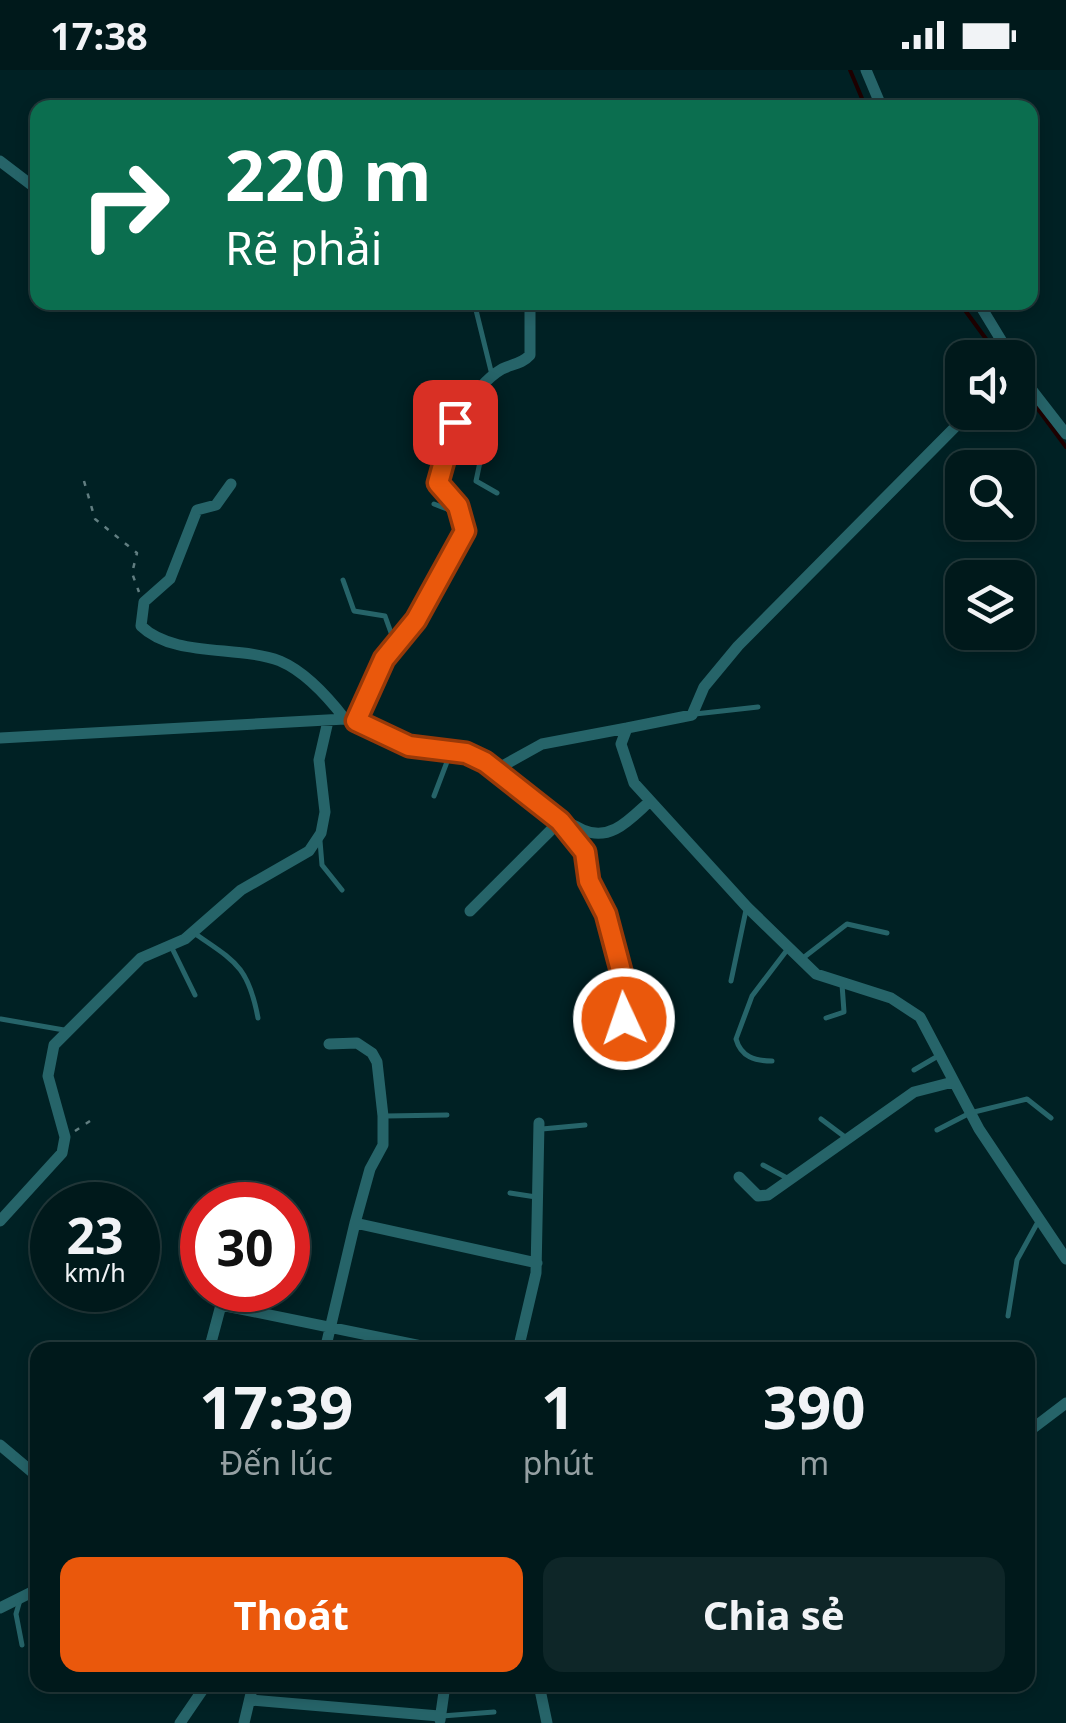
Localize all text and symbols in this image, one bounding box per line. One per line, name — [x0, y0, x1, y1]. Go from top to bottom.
text: 17:38 — [50, 9, 148, 61]
text: 220 m — [225, 126, 432, 222]
icon: right — [60, 140, 190, 270]
text: Rẽ phải — [225, 217, 382, 278]
map controls — [945, 340, 1035, 650]
button: sound — [945, 340, 1035, 430]
pin — [413, 380, 498, 465]
icon: arrive — [428, 395, 483, 450]
button: search — [945, 450, 1035, 540]
button: layers — [945, 560, 1035, 650]
position arrow — [572, 967, 676, 1071]
speed limit sign: 30 — [180, 1182, 310, 1312]
text: 23 — [66, 1201, 124, 1269]
text: km/h — [64, 1255, 126, 1289]
text: 17:39 — [199, 1365, 353, 1447]
text: 1 — [541, 1365, 575, 1447]
text: 390 — [763, 1365, 866, 1447]
text: Đến lúc — [220, 1441, 333, 1484]
text: phút — [523, 1441, 593, 1484]
text: m — [799, 1441, 829, 1484]
button: Thoát — [60, 1557, 523, 1672]
button: Chia sẻ — [543, 1557, 1005, 1672]

